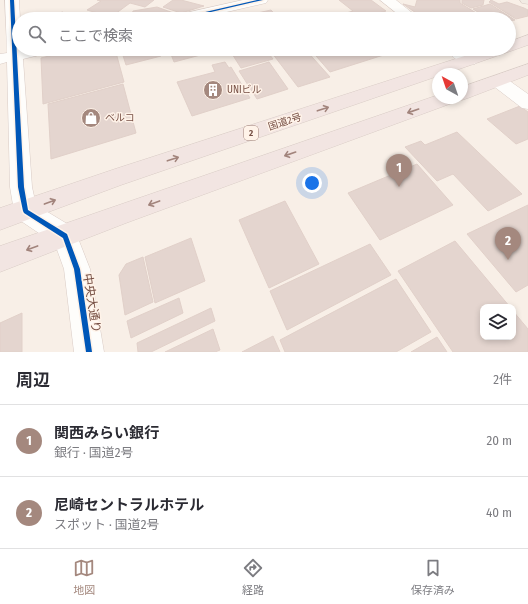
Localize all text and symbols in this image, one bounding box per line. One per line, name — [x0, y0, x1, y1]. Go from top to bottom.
search box — [12, 12, 516, 56]
icon: search — [26, 23, 48, 45]
text: ここで検索 — [58, 27, 133, 45]
north arrow — [432, 68, 468, 104]
building icon: UNIビル — [202, 79, 224, 101]
place label: UNIビル — [227, 84, 262, 96]
one-way arrow — [316, 105, 329, 112]
shop icon: ベルコ — [80, 107, 102, 129]
one-way arrow — [406, 108, 419, 115]
street label: 国道2号 — [267, 111, 303, 133]
place label: ベルコ — [105, 112, 135, 124]
road number: 2 — [244, 126, 258, 140]
one-way arrow — [284, 151, 296, 159]
pin: 1 — [386, 154, 412, 187]
one-way arrow — [166, 155, 179, 162]
your location — [302, 173, 322, 193]
one-way arrow — [44, 197, 56, 205]
one-way arrow — [149, 199, 161, 207]
pin: 2 — [495, 227, 521, 260]
one-way arrow — [27, 244, 39, 252]
street label: 中央大通り — [80, 272, 104, 334]
map controls — [480, 304, 516, 340]
button: layers — [480, 304, 516, 340]
text: 周辺 — [16, 370, 50, 391]
text: 2件 — [493, 372, 512, 387]
text: 関西みらい銀行 — [54, 424, 159, 442]
text: 1 — [26, 433, 32, 448]
text: 20 m — [486, 433, 512, 448]
text: 銀行 · 国道2号 — [54, 445, 134, 460]
text: 尼崎セントラルホテル — [54, 496, 204, 514]
text: 2 — [26, 505, 32, 520]
text: 40 m — [486, 505, 512, 520]
text: スポット · 国道2号 — [54, 517, 160, 532]
tab: 地図 — [73, 557, 95, 597]
tab: 経路 — [242, 557, 264, 597]
tab: 保存済み — [411, 557, 455, 597]

